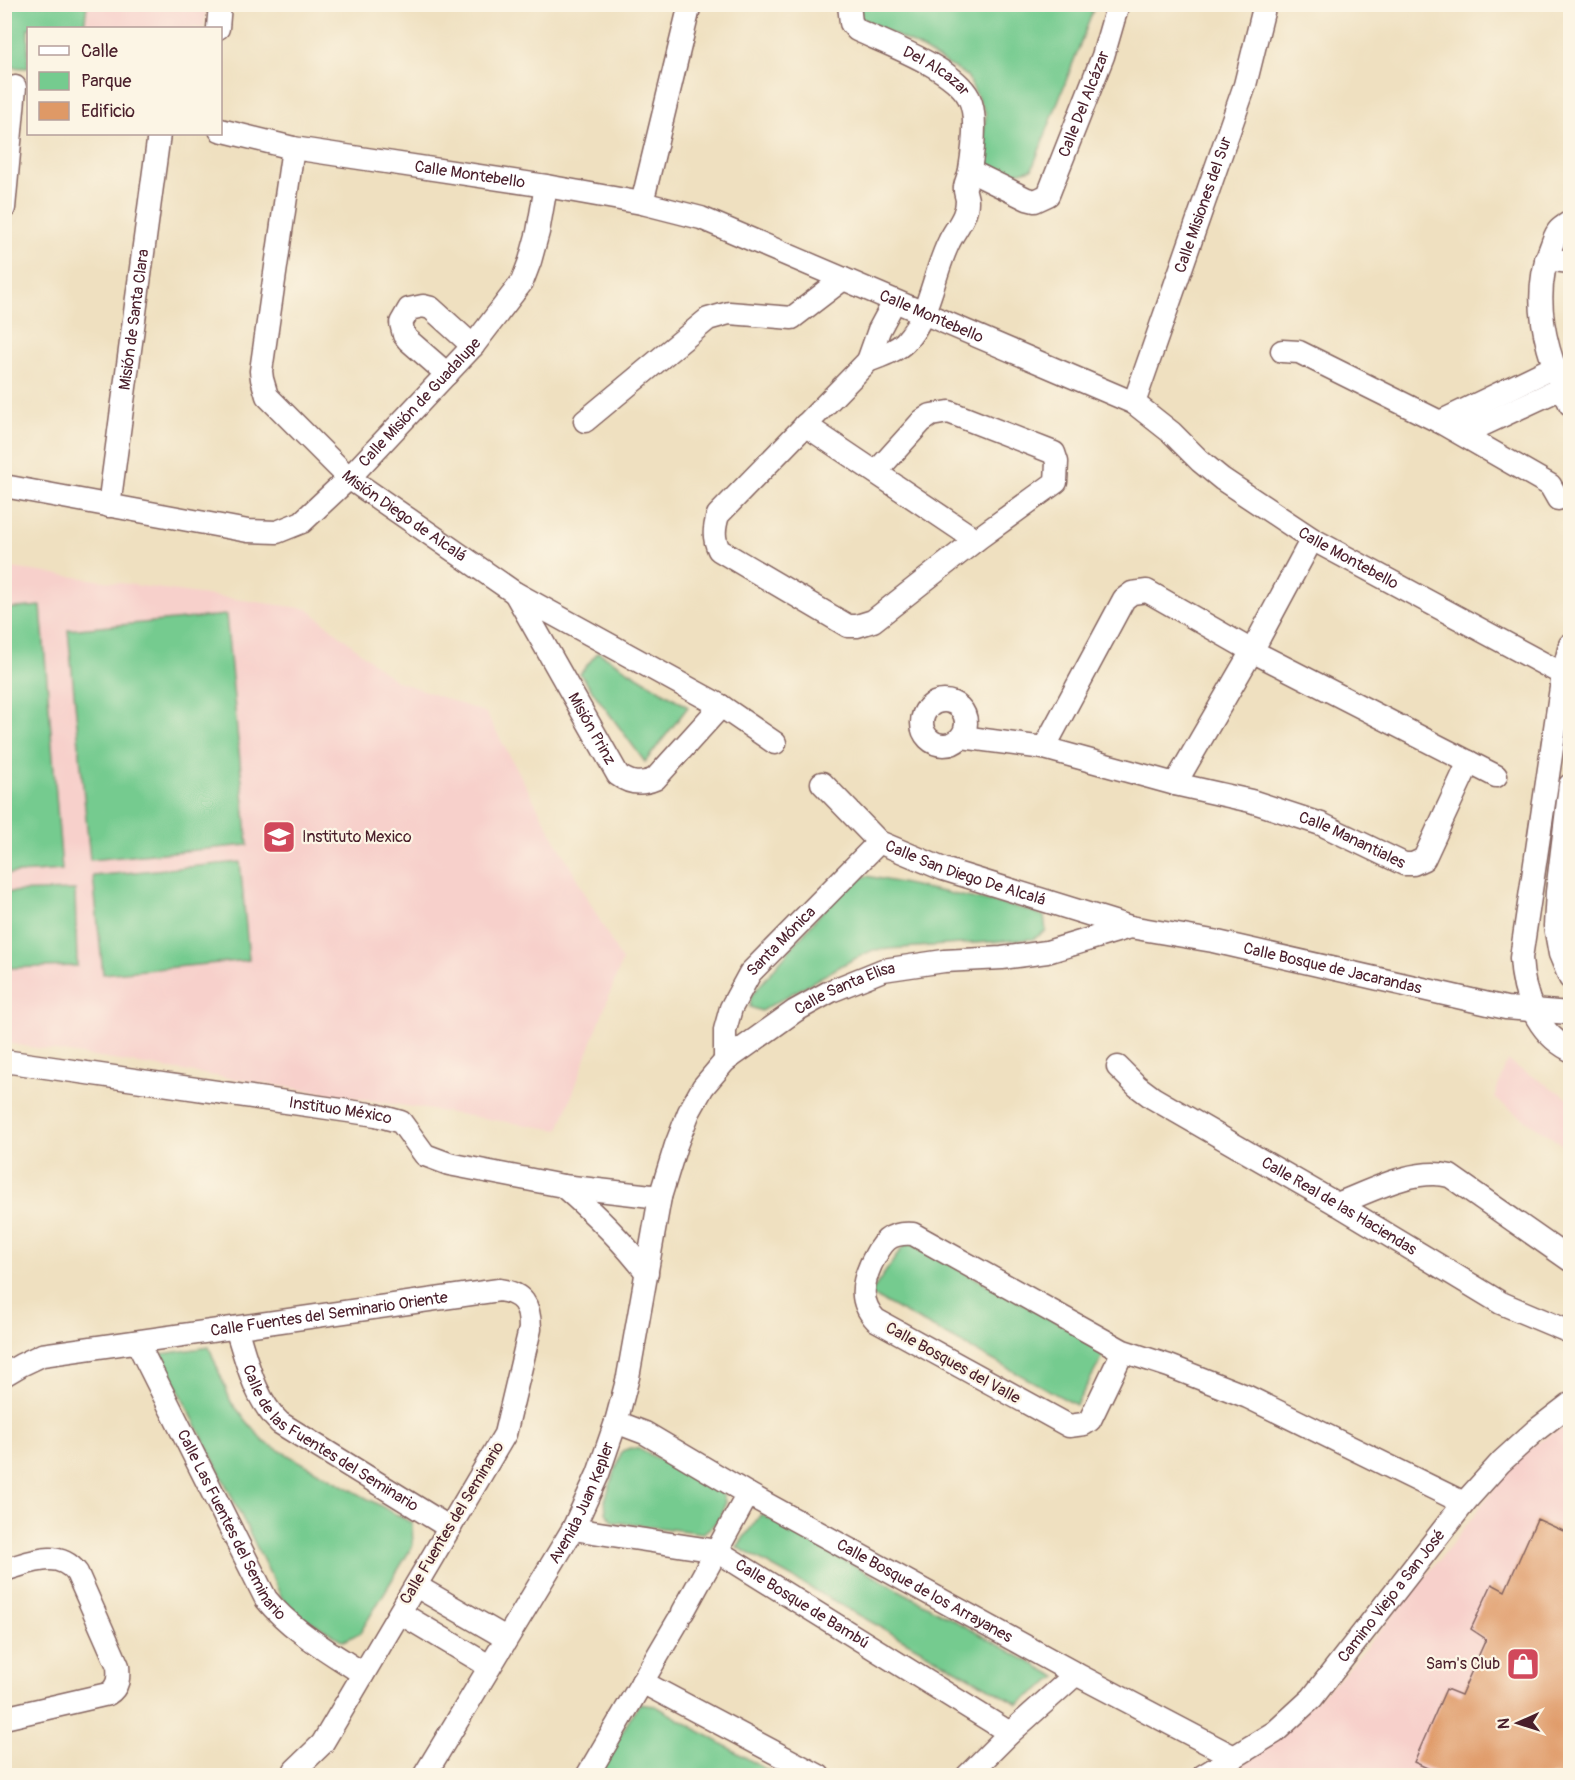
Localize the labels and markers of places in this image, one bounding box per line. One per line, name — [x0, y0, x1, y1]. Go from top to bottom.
school or university icon: Instituto Mexico — [261, 819, 297, 855]
place label: Instituto Mexico — [302, 827, 412, 847]
shop icon: Sam's Club — [1505, 1646, 1541, 1682]
place label: Sam's Club — [1426, 1654, 1500, 1674]

